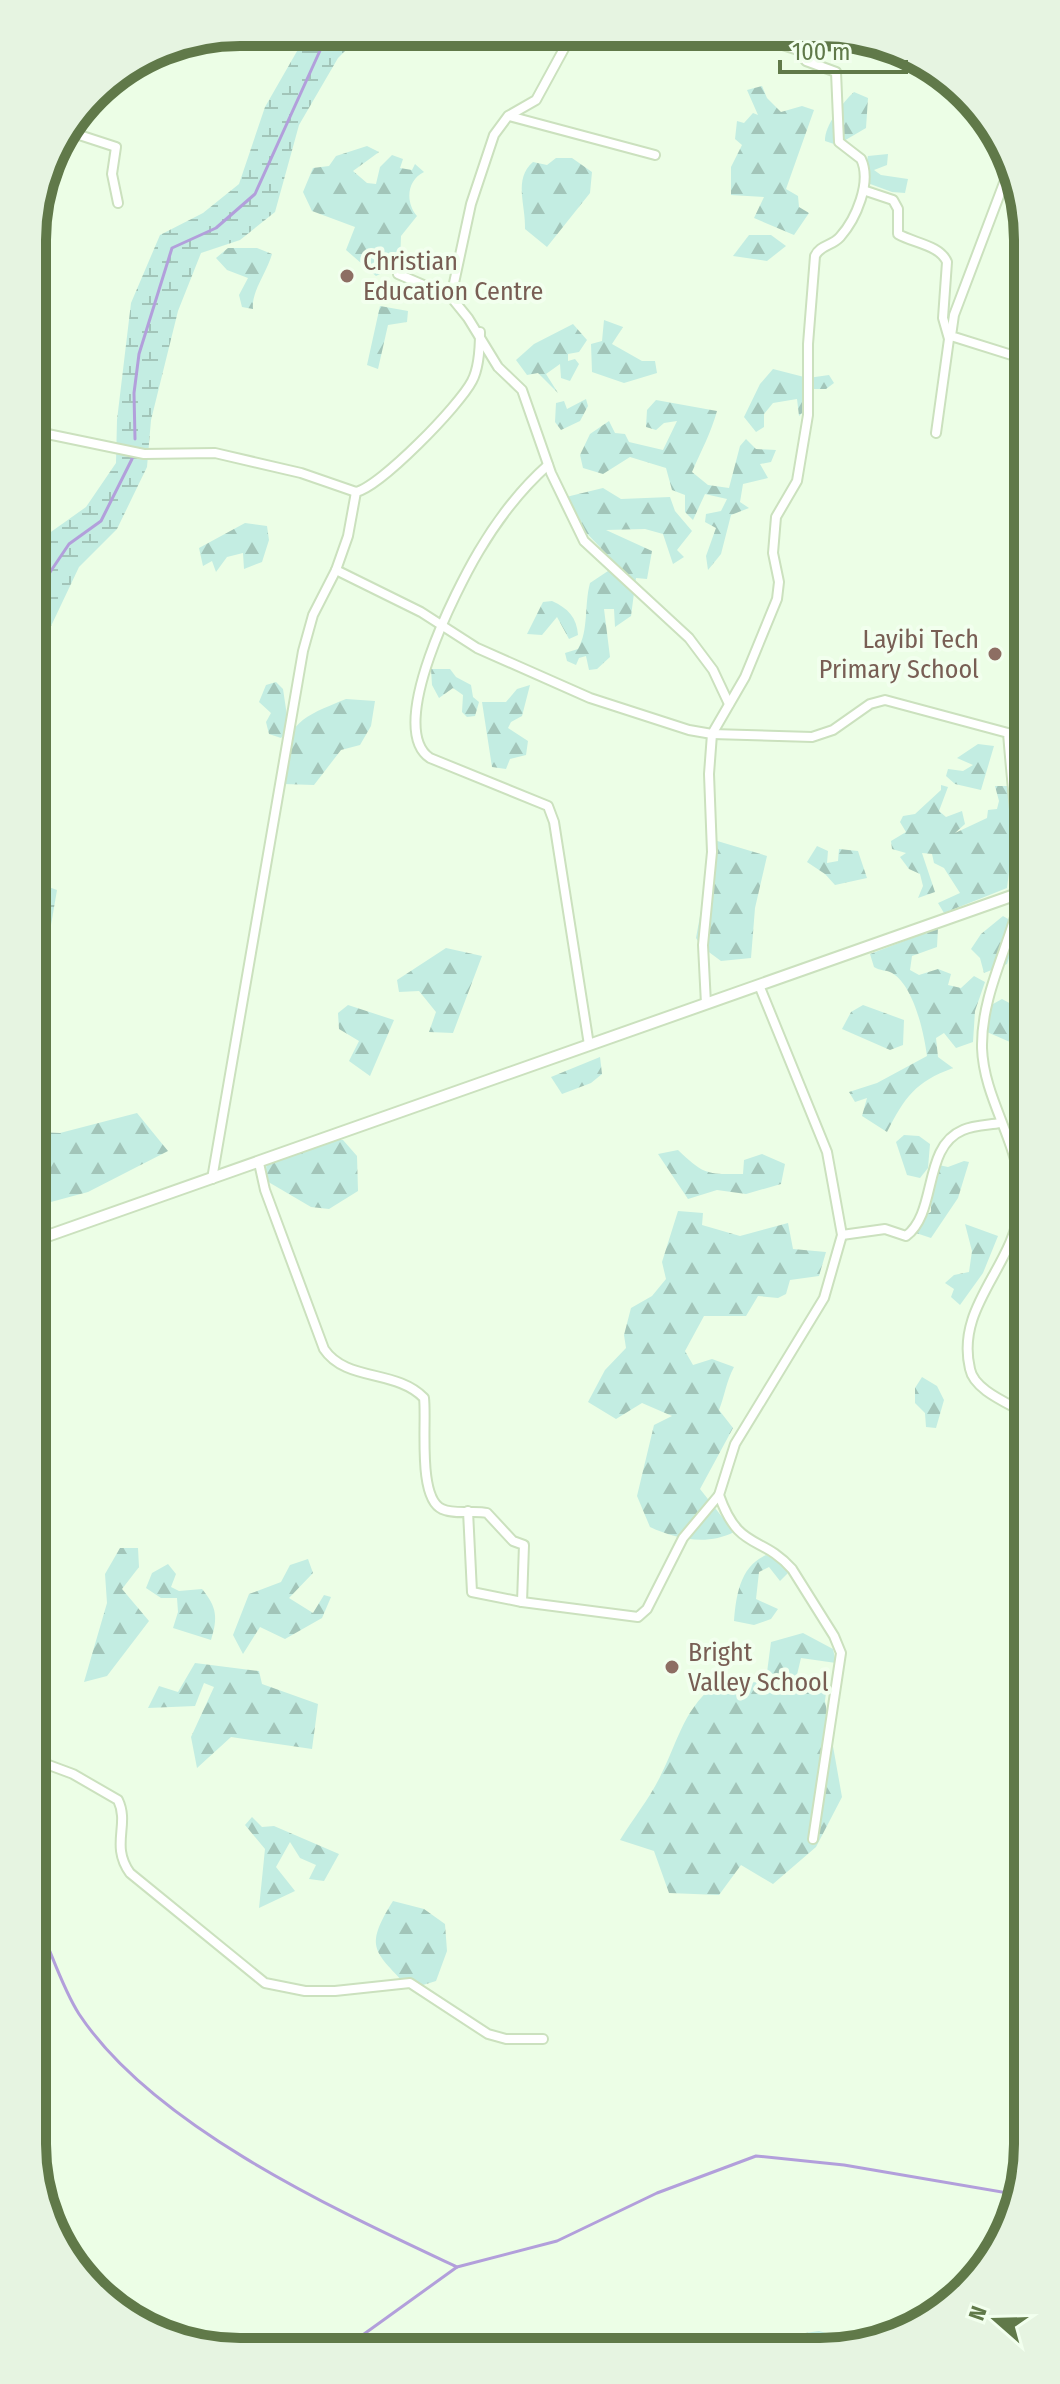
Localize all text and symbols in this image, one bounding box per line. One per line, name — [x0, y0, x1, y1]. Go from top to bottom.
scale bar — [780, 24, 906, 74]
text: 100 m — [792, 38, 850, 66]
place label: Christian Education Centre — [363, 246, 543, 307]
marker: Christian Education Centre — [338, 267, 356, 285]
place label: Layibi Tech Primary School — [819, 624, 979, 685]
marker: Layibi Tech Primary School — [986, 645, 1004, 663]
place label: Bright Valley School — [688, 1637, 829, 1698]
marker: Bright Valley School — [663, 1658, 681, 1676]
north arrow — [956, 2280, 1036, 2360]
text: N — [963, 2303, 993, 2324]

